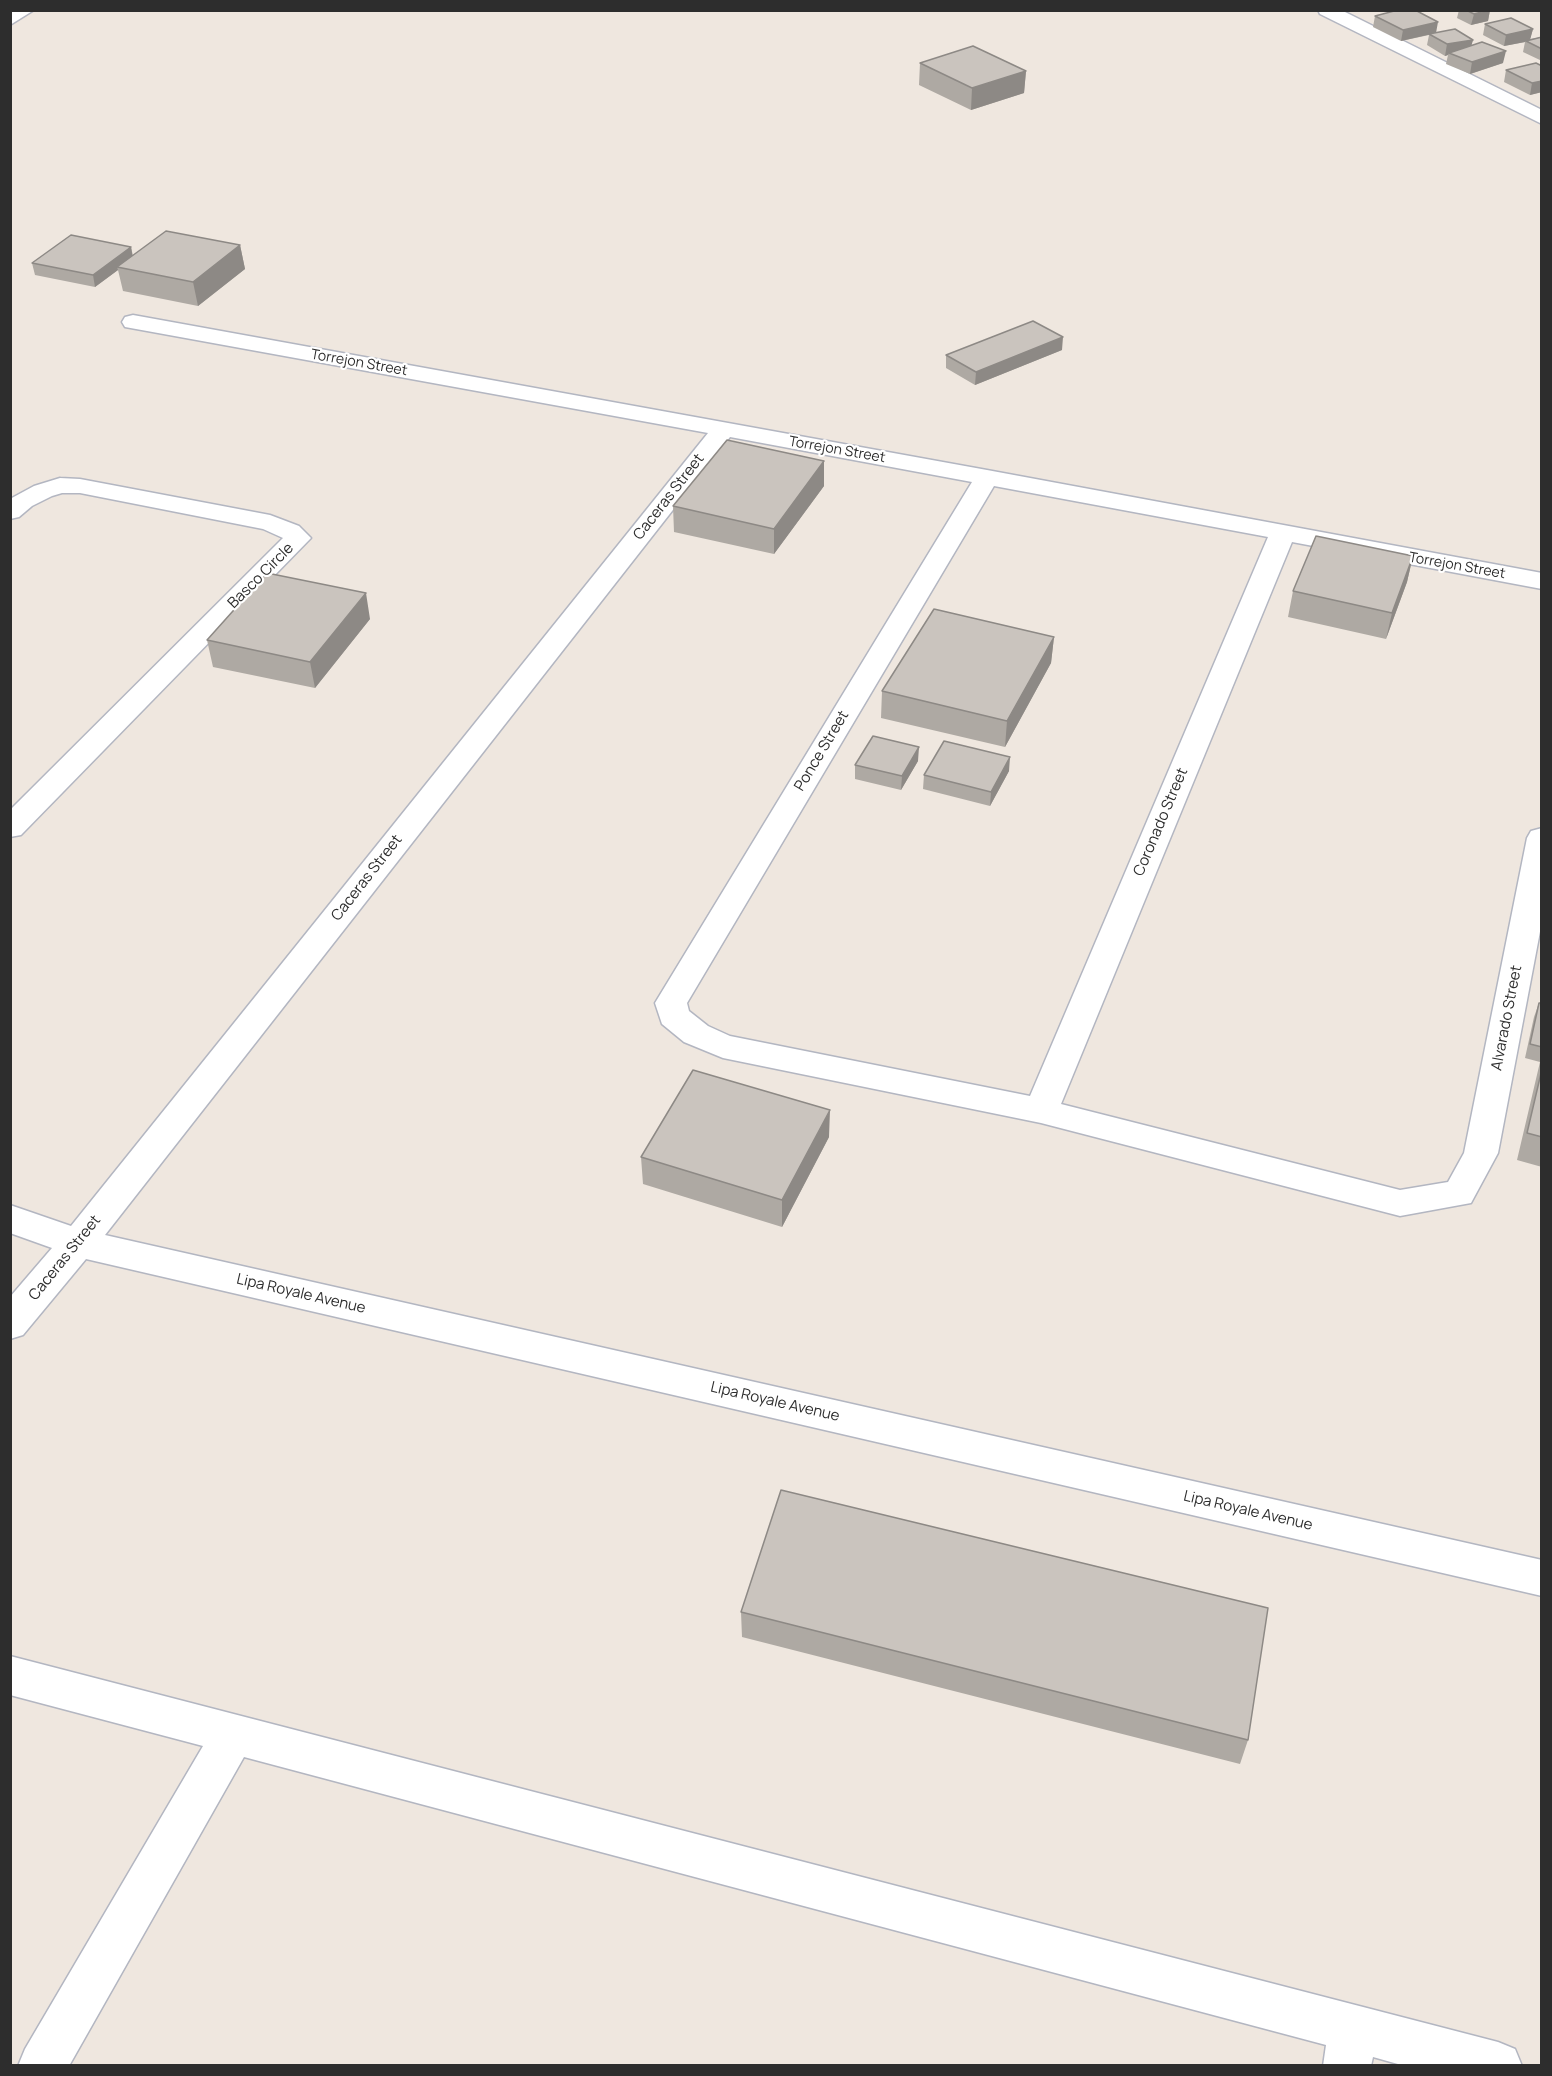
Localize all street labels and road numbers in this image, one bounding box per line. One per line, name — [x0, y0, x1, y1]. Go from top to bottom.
street label: Torrejon Street — [309, 346, 409, 380]
street label: Torrejon Street — [787, 433, 887, 467]
street label: Caceras Street — [630, 450, 708, 544]
street label: Basco Circle — [225, 540, 297, 612]
street label: Torrejon Street — [1407, 549, 1507, 583]
street label: Ponce Street — [791, 708, 853, 794]
street label: Coronado Street — [1130, 765, 1192, 879]
street label: Caceras Street — [328, 831, 406, 925]
street label: Alvarado Street — [1488, 964, 1526, 1072]
street label: Caceras Street — [25, 1212, 105, 1304]
street label: Lipa Royale Avenue — [235, 1270, 367, 1318]
street label: Lipa Royale Avenue — [709, 1378, 841, 1426]
street label: Lipa Royale Avenue — [1182, 1487, 1314, 1535]

